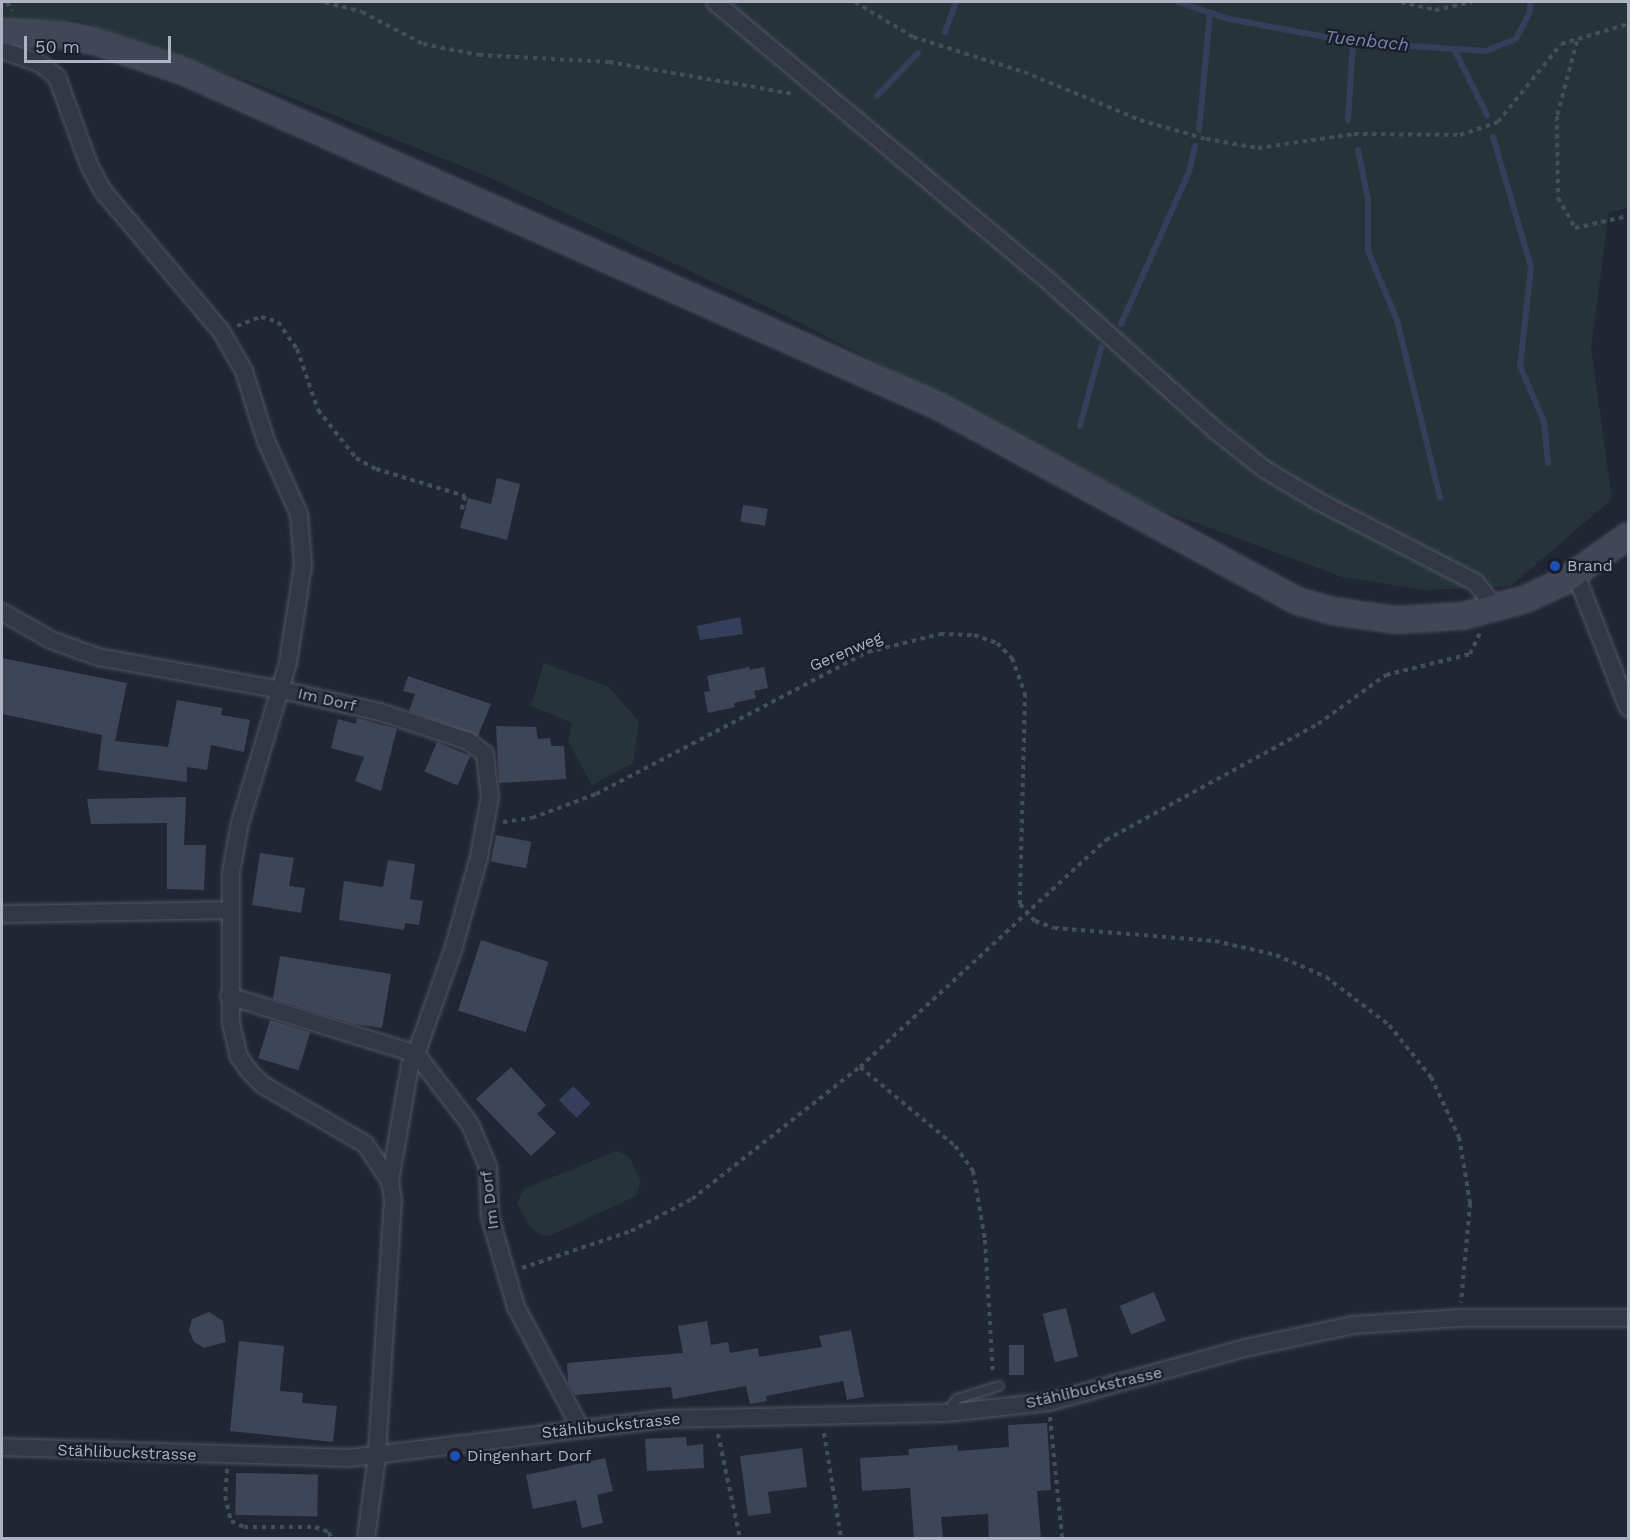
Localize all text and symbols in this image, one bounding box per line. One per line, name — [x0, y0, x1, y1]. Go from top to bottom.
scale bar — [27, 24, 174, 62]
water label: Tuenbach — [1324, 26, 1410, 56]
text: 50 m — [35, 36, 80, 57]
place label: Brand — [1567, 556, 1613, 576]
marker: Brand — [1548, 559, 1562, 573]
street label: Gerenweg — [807, 628, 885, 676]
street label: Im Dorf — [296, 684, 358, 716]
street label: Im Dorf — [477, 1169, 503, 1231]
street label: Stählibuckstrasse — [1024, 1363, 1164, 1413]
street label: Stählibuckstrasse — [541, 1409, 681, 1443]
street label: Stählibuckstrasse — [57, 1441, 197, 1465]
place label: Dingenhart Dorf — [467, 1446, 591, 1466]
marker: Dingenhart Dorf — [448, 1449, 462, 1463]

